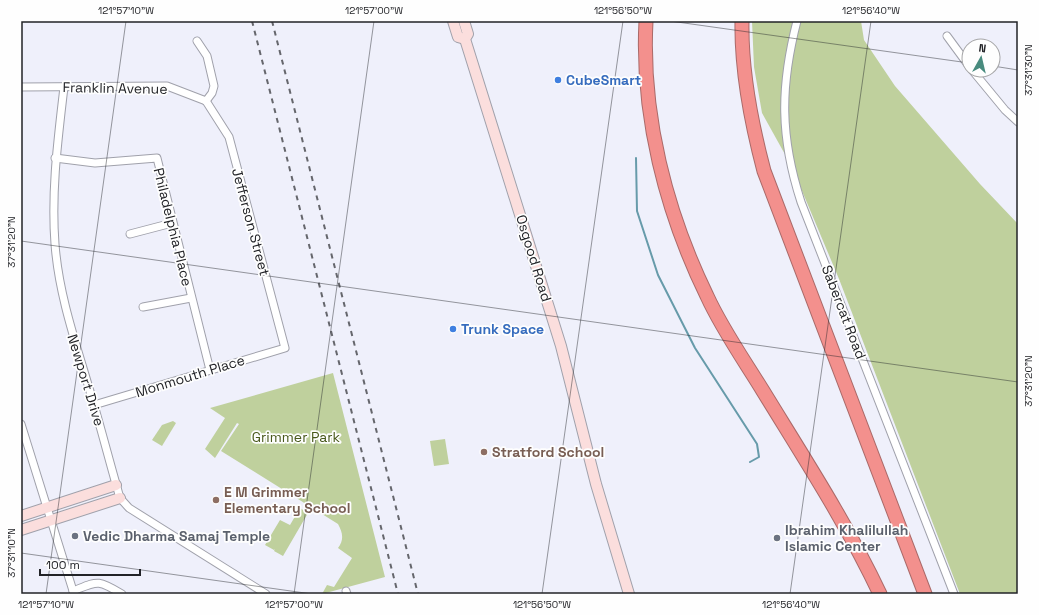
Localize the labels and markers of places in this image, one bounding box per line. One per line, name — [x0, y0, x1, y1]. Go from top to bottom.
place label: CubeSmart — [566, 71, 641, 89]
marker: CubeSmart — [553, 75, 563, 85]
place label: Trunk Space — [461, 320, 544, 338]
marker: Trunk Space — [448, 324, 458, 334]
place label: Stratford School — [492, 443, 604, 461]
marker: Stratford School — [479, 447, 489, 457]
place label: E M Grimmer Elementary School — [224, 483, 350, 517]
marker: E M Grimmer Elementary School — [211, 495, 221, 505]
place label: Ibrahim Khalilullah Islamic Center — [785, 521, 908, 555]
place label: Vedic Dharma Samaj Temple — [83, 527, 270, 545]
marker: Vedic Dharma Samaj Temple — [70, 531, 80, 541]
marker: Ibrahim Khalilullah Islamic Center — [772, 533, 782, 543]

